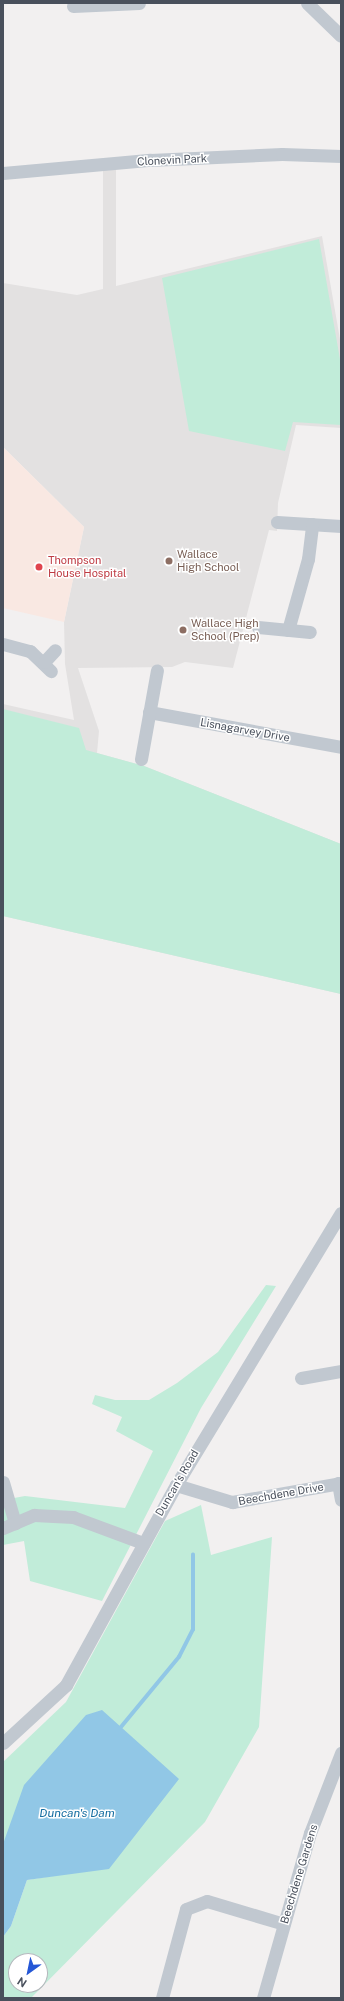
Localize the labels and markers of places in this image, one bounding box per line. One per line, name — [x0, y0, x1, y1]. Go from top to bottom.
place label: Wallace High School — [177, 548, 239, 574]
place label: Thompson House Hospital — [48, 554, 126, 580]
marker: Wallace High School — [164, 556, 174, 566]
marker: Thompson House Hospital — [33, 561, 45, 573]
place label: Wallace High School (Prep) — [191, 617, 260, 643]
marker: Wallace High School (Prep) — [178, 625, 188, 635]

